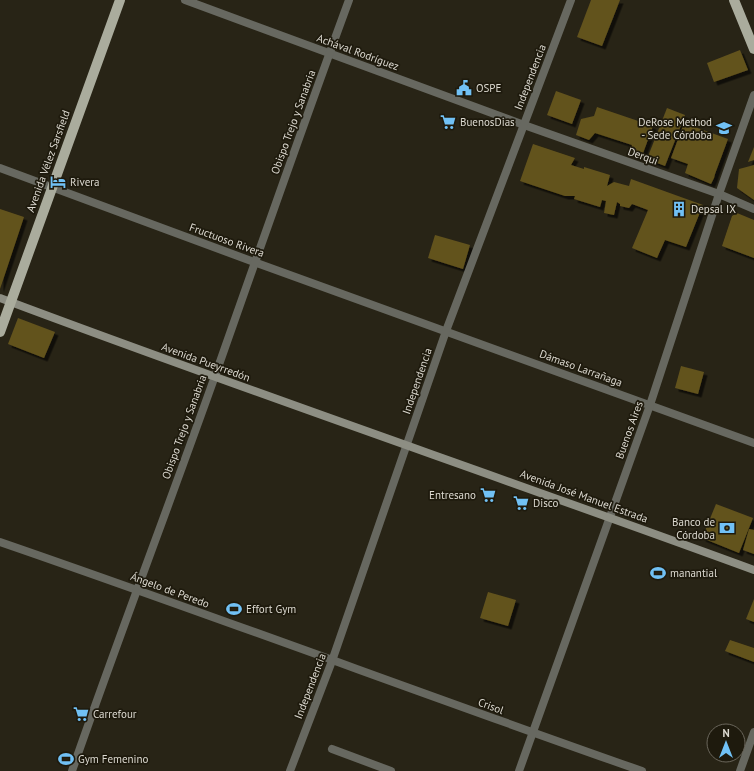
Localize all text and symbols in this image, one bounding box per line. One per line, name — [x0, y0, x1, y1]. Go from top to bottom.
street label: Achával Rodríguez — [315, 31, 401, 73]
street label: Independencia — [511, 42, 549, 112]
street label: Obispo Trejo y Sanabria — [268, 68, 318, 176]
public building icon: OSPE — [455, 79, 473, 97]
place label: OSPE — [476, 81, 502, 95]
street label: Avenida Vélez Sarsfield — [23, 108, 73, 214]
supermarket icon: BuenosDias — [439, 113, 457, 131]
place label: BuenosDias — [460, 115, 515, 129]
place label: DeRose Method - Sede Córdoba — [638, 115, 712, 142]
school or university icon: DeRose Method - Sede Córdoba — [715, 119, 733, 137]
street label: Derqui — [626, 144, 660, 168]
hotel icon: Rivera — [49, 173, 67, 191]
place label: Rivera — [70, 175, 99, 189]
building icon: Depsal IX — [670, 200, 688, 218]
place label: Depsal IX — [691, 202, 736, 216]
street label: Fructuoso Rivera — [188, 220, 266, 260]
street label: Avenida Pueyrredón — [160, 339, 252, 385]
street label: Independencia — [399, 346, 435, 416]
street label: Dámaso Larrañaga — [538, 347, 624, 389]
street label: Obispo Trejo y Sanabria — [159, 373, 209, 481]
street label: Buenos Aires — [612, 399, 646, 461]
street label: Avenida José Manuel Estrada — [518, 466, 650, 526]
supermarket icon: Entresano — [479, 486, 497, 504]
place label: Entresano — [429, 488, 476, 502]
supermarket icon: Disco — [512, 494, 530, 512]
place label: Disco — [533, 496, 558, 510]
place label: Banco de Córdoba — [672, 515, 715, 542]
bank icon: Banco de Córdoba — [718, 519, 736, 537]
sports icon: manantial — [649, 564, 667, 582]
place label: manantial — [670, 566, 718, 580]
street label: Ángelo de Peredo — [129, 569, 211, 611]
sports icon: Effort Gym — [225, 600, 243, 618]
place label: Effort Gym — [246, 602, 296, 616]
street label: Independencia — [291, 651, 329, 721]
street label: Crisol — [476, 695, 507, 717]
supermarket icon: Carrefour — [72, 705, 90, 723]
place label: Carrefour — [93, 707, 137, 721]
north arrow — [706, 723, 746, 763]
text: N — [722, 726, 730, 740]
sports icon: Gym Femenino — [57, 750, 75, 768]
place label: Gym Femenino — [78, 752, 149, 766]

